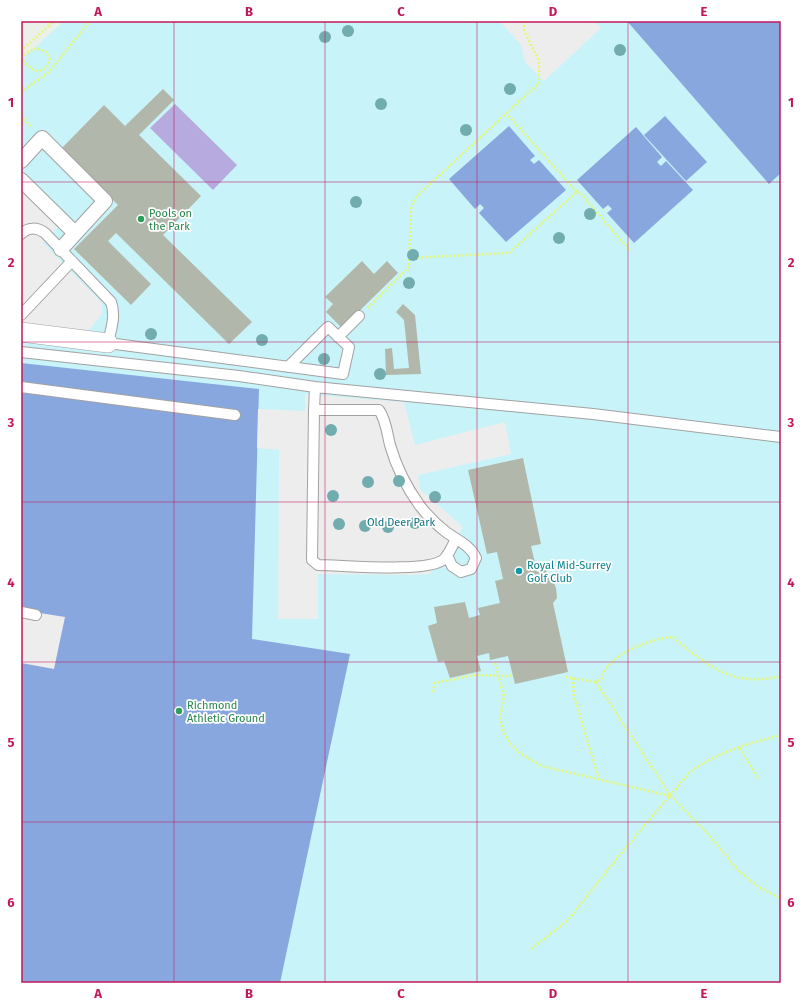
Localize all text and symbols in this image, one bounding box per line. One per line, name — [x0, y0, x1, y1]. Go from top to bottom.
text: A — [93, 4, 102, 19]
text: B — [245, 4, 253, 19]
text: C — [397, 4, 405, 19]
text: D — [549, 4, 558, 19]
text: E — [701, 4, 708, 19]
text: 1 — [8, 95, 14, 110]
text: 1 — [788, 95, 794, 110]
place label: Pools on the Park — [149, 207, 192, 233]
marker: Pools on the Park — [136, 214, 146, 224]
text: 2 — [8, 255, 15, 270]
text: 2 — [788, 255, 795, 270]
text: 3 — [7, 415, 15, 430]
text: 3 — [787, 415, 795, 430]
park label: Old Deer Park — [367, 516, 435, 529]
place label: Royal Mid-Surrey Golf Club — [527, 559, 612, 585]
marker: Royal Mid-Surrey Golf Club — [514, 566, 524, 576]
text: 4 — [7, 575, 15, 590]
text: 4 — [787, 575, 795, 590]
place label: Richmond Athletic Ground — [187, 699, 265, 725]
marker: Richmond Athletic Ground — [174, 706, 184, 716]
text: 5 — [8, 735, 15, 750]
text: 5 — [788, 735, 795, 750]
text: 6 — [7, 895, 15, 910]
text: 6 — [787, 895, 795, 910]
text: A — [93, 986, 102, 1001]
text: B — [245, 986, 253, 1001]
text: C — [397, 986, 405, 1001]
text: D — [549, 986, 558, 1001]
text: E — [701, 986, 708, 1001]

